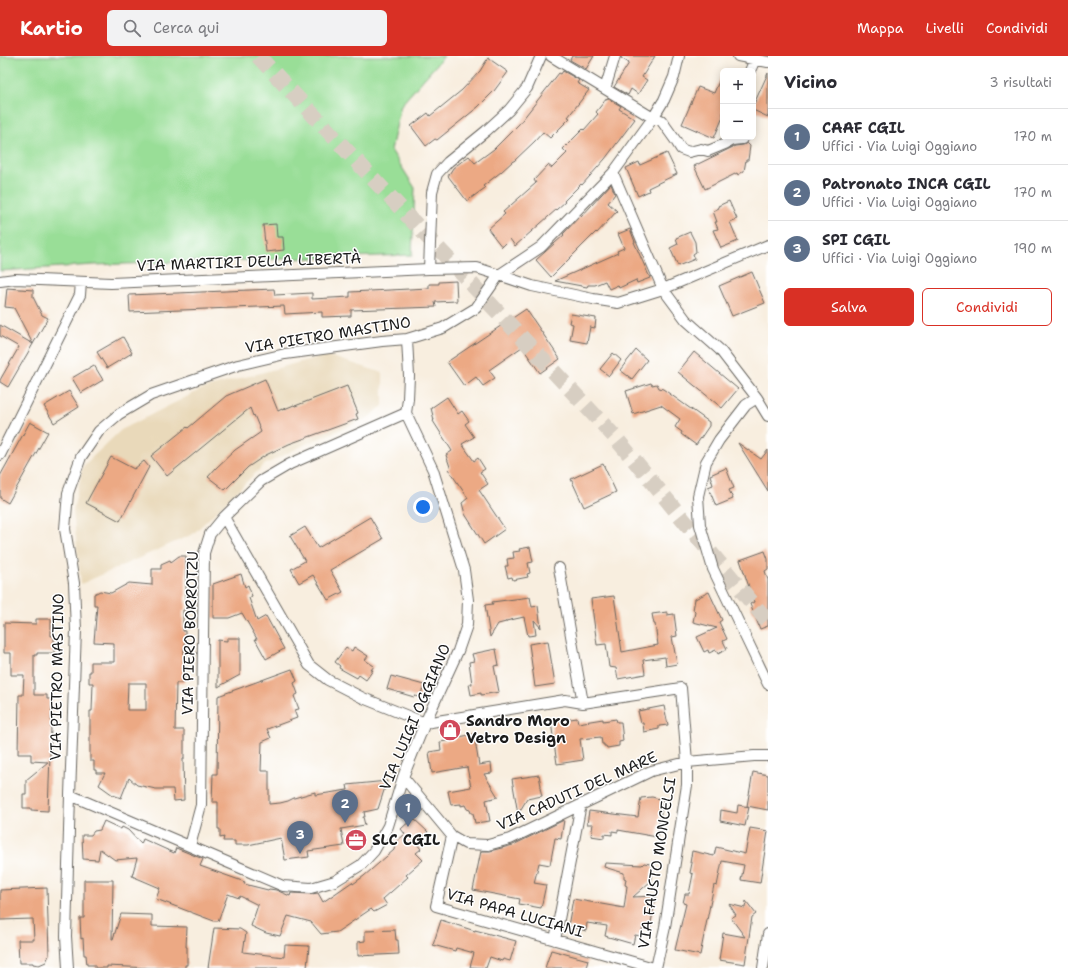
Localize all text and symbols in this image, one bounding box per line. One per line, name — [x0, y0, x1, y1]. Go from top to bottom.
search box — [107, 10, 387, 46]
text: Kartio — [20, 16, 83, 41]
icon: search — [121, 17, 143, 39]
text: Cerca qui — [153, 18, 220, 38]
text: Mappa — [857, 19, 904, 37]
text: Livelli — [926, 19, 964, 37]
text: Condividi — [986, 19, 1048, 37]
map controls — [720, 68, 756, 140]
button: + — [720, 68, 756, 104]
text: Vicino — [784, 71, 837, 93]
text: 3 risultati — [989, 74, 1052, 91]
button: − — [720, 104, 756, 140]
text: CAAF CGIL — [822, 118, 905, 138]
text: 1 — [794, 128, 800, 145]
text: 170 m — [1014, 128, 1052, 145]
text: Uffici · Via Luigi Oggiano — [822, 138, 977, 155]
text: Patronato INCA CGIL — [822, 174, 991, 194]
text: 2 — [792, 184, 802, 201]
text: 170 m — [1014, 184, 1052, 201]
text: Uffici · Via Luigi Oggiano — [822, 194, 977, 211]
text: SPI CGIL — [822, 230, 890, 250]
text: 3 — [792, 240, 802, 257]
text: 190 m — [1013, 240, 1052, 257]
street label: VIA MARTIRI DELLA LIBERTÀ — [136, 247, 362, 276]
text: Uffici · Via Luigi Oggiano — [822, 250, 977, 267]
button: Salva — [784, 288, 914, 326]
button: Condividi — [922, 288, 1052, 326]
street label: VIA PIETRO MASTINO — [244, 312, 412, 358]
your location — [413, 497, 433, 517]
street label: VIA PIERO BORROTZU — [177, 551, 203, 715]
street label: VIA PIETRO MASTINO — [46, 593, 68, 761]
street label: VIA LUIGI OGGIANO — [375, 641, 455, 793]
place label: Sandro Moro Vetro Design — [466, 711, 570, 748]
shop icon: Sandro Moro Vetro Design — [437, 717, 463, 743]
street label: VIA CADUTI DEL MARE — [494, 747, 660, 835]
street label: VIA FAUSTO MONCELSI — [634, 776, 680, 950]
pin: 2 — [332, 790, 358, 823]
pin: 1 — [395, 794, 421, 827]
pin: 3 — [287, 821, 313, 854]
office icon: SLC CGIL — [343, 827, 369, 853]
place label: SLC CGIL — [372, 830, 440, 850]
street label: VIA PAPA LUCIANI — [444, 884, 586, 942]

